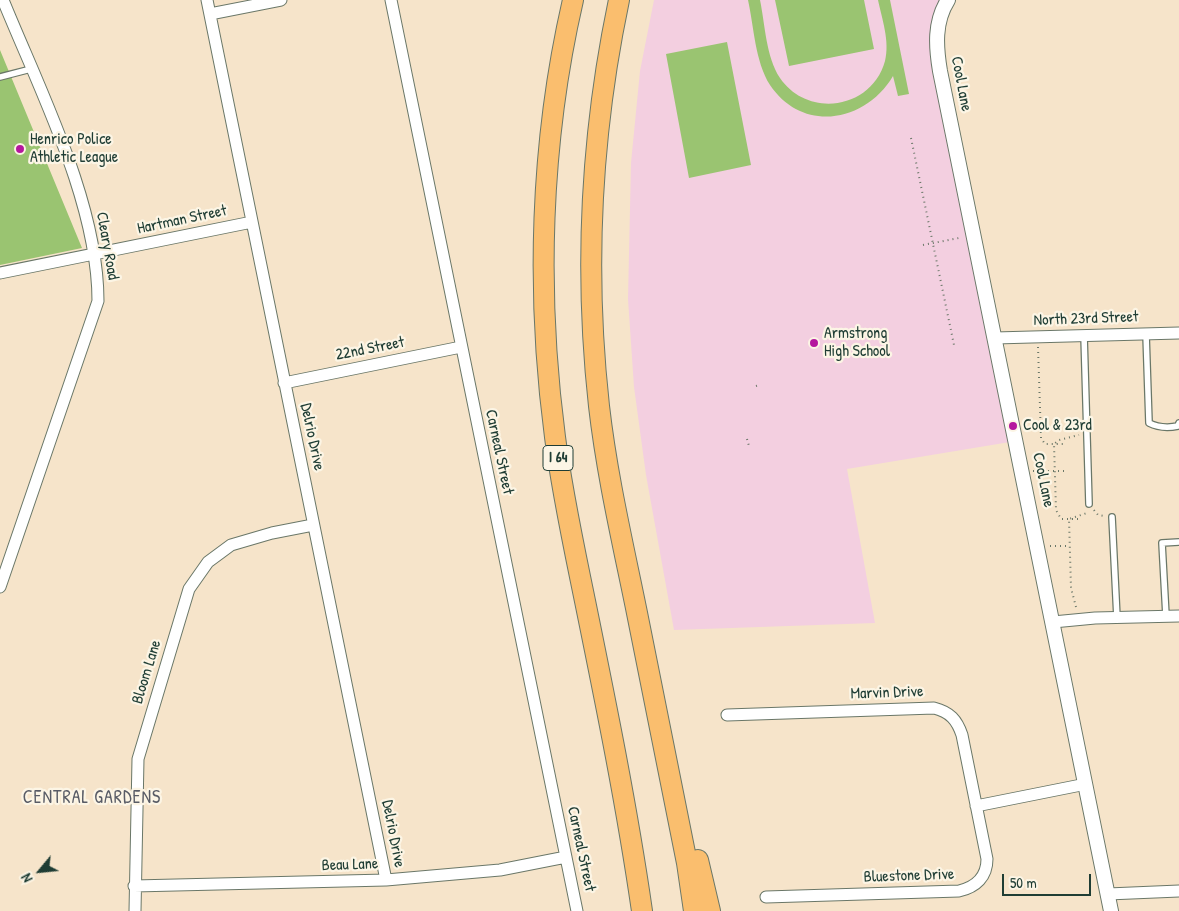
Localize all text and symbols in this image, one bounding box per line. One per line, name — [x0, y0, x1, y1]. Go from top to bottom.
street label: Cool Lane — [946, 55, 976, 113]
place label: Henrico Police Athletic League — [30, 130, 118, 168]
marker: Henrico Police Athletic League — [14, 143, 26, 155]
street label: Hartman Street — [136, 201, 228, 239]
street label: Cleary Road — [92, 211, 122, 281]
street label: North 23rd Street — [1033, 308, 1139, 330]
place label: Armstrong High School — [824, 324, 890, 362]
street label: 22nd Street — [334, 333, 406, 365]
marker: Armstrong High School — [808, 337, 820, 349]
street label: Delrio Drive — [296, 402, 328, 472]
street label: Carneal Street — [481, 408, 517, 496]
place label: Cool & 23rd — [1023, 416, 1092, 436]
marker: Cool & 23rd — [1007, 420, 1019, 432]
road number: I 64 — [543, 446, 573, 470]
street label: Cool Lane — [1028, 451, 1058, 509]
street label: Bloom Lane — [128, 638, 166, 706]
street label: Marvin Drive — [850, 682, 924, 704]
district label: CENTRAL GARDENS — [21, 787, 163, 809]
street label: Delrio Drive — [377, 799, 409, 869]
street label: Carneal Street — [563, 805, 599, 893]
north arrow — [15, 846, 65, 896]
street label: Beau Lane — [321, 854, 379, 876]
scale bar — [1004, 864, 1093, 896]
street label: Bluestone Drive — [863, 865, 955, 887]
text: N — [16, 871, 36, 886]
text: 50 m — [1010, 872, 1037, 893]

